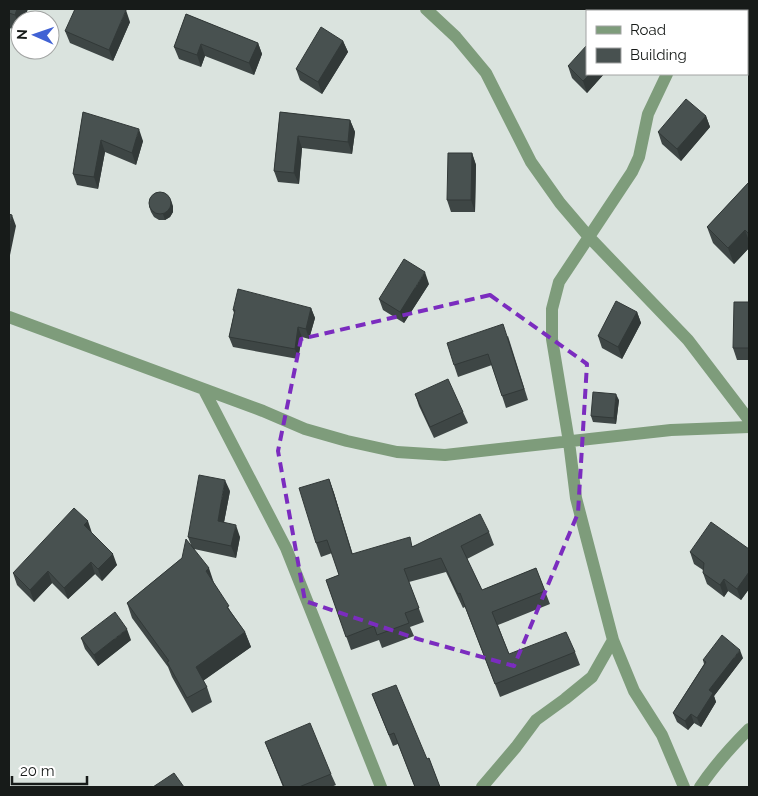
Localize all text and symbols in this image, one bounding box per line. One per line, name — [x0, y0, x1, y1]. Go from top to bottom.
north arrow — [10, 10, 60, 60]
legend — [586, 10, 748, 75]
text: Road — [630, 21, 666, 39]
text: N — [14, 29, 30, 40]
text: Building — [630, 46, 687, 64]
scale bar — [12, 754, 88, 786]
text: 20 m — [20, 762, 55, 780]

